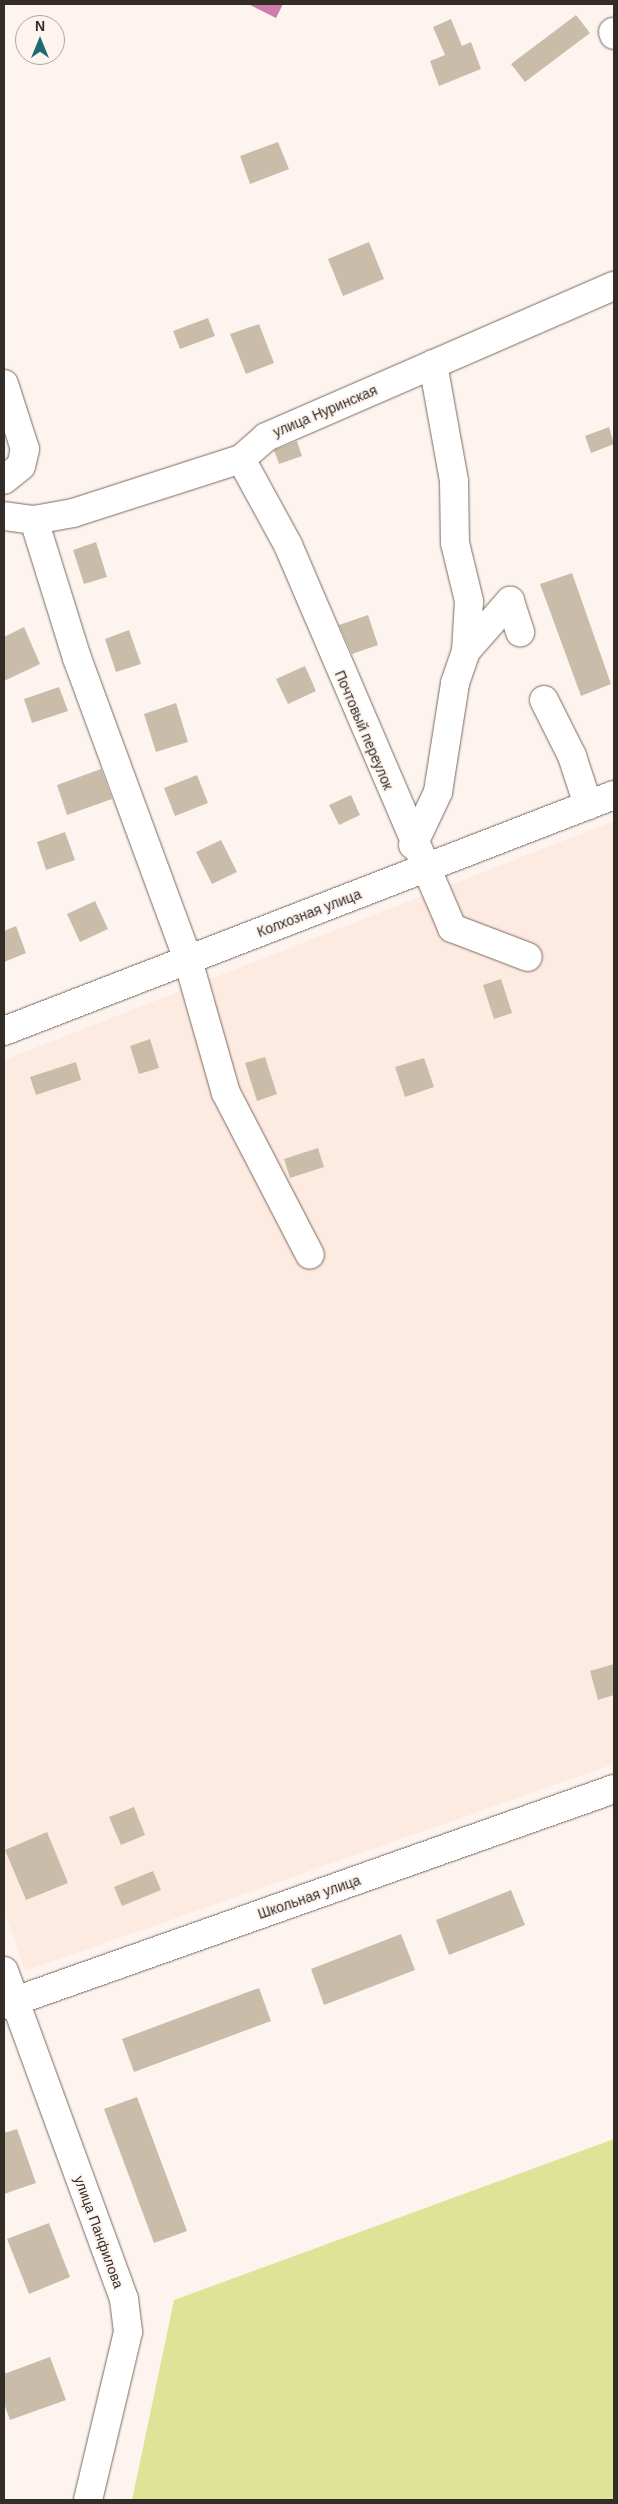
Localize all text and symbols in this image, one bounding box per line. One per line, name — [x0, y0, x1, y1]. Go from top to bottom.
north arrow — [15, 15, 65, 65]
text: N — [35, 18, 45, 34]
street label: улица Нуринская — [270, 381, 380, 441]
street label: Почтовый переулок — [331, 668, 397, 792]
street label: Колхозная улица — [255, 885, 363, 941]
street label: Школьная улица — [255, 1872, 363, 1922]
street label: улица Панфилова — [71, 2173, 127, 2291]

